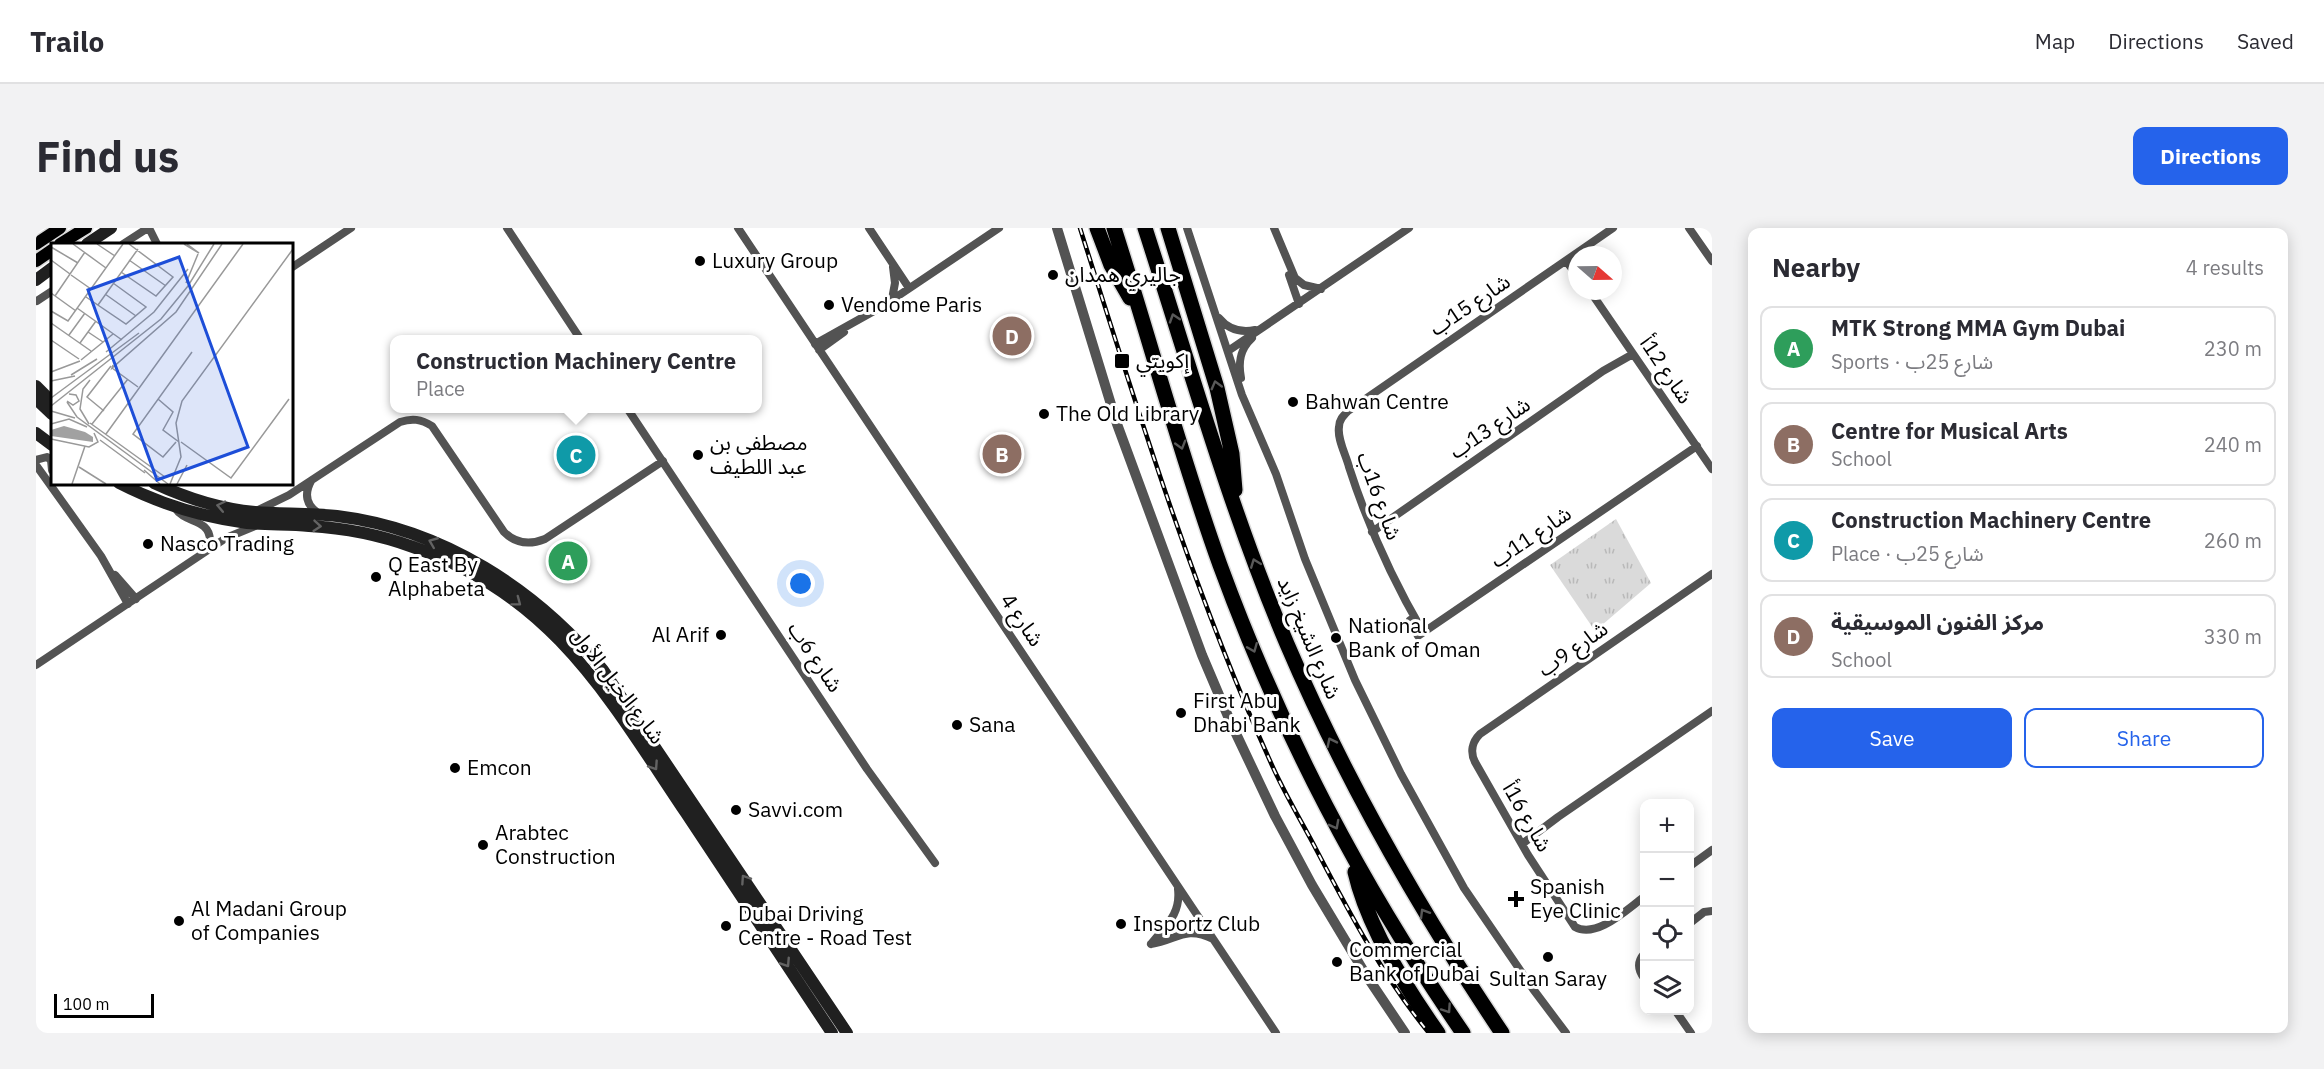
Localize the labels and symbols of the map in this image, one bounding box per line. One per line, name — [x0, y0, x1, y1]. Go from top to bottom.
inset map — [51, 243, 292, 484]
place label: Luxury Group — [712, 246, 838, 274]
north arrow — [1568, 246, 1622, 300]
marker: Luxury Group — [693, 254, 707, 268]
place label: جاليري همدان — [1065, 260, 1181, 291]
street label: شارع 15ب — [1423, 267, 1517, 343]
marker: جاليري همدان — [1046, 268, 1060, 282]
place label: Vendome Paris — [841, 290, 982, 318]
marker: Vendome Paris — [822, 298, 836, 312]
one-way arrow — [1169, 313, 1181, 324]
pin: D — [992, 314, 1032, 358]
street label: شارع 12أ — [1632, 330, 1700, 410]
place label: إكويتي — [1136, 346, 1190, 377]
marker: إكويتي — [1113, 352, 1131, 370]
one-way arrow — [1211, 380, 1223, 391]
place label: Bahwan Centre — [1305, 387, 1449, 415]
street label: شارع 13ب — [1443, 390, 1537, 466]
marker: Bahwan Centre — [1286, 395, 1300, 409]
place label: The Old Library — [1056, 399, 1200, 427]
marker: The Old Library — [1037, 407, 1051, 421]
place label: مصطفي بن عبد اللطيف — [710, 428, 808, 480]
pin: C — [556, 432, 596, 478]
pin: B — [982, 432, 1022, 476]
one-way arrow — [1173, 439, 1186, 449]
marker: مصطفي بن عبد اللطيف — [691, 448, 705, 462]
street label: شارع 16ب — [1349, 448, 1409, 544]
street label: شارع 11ب — [1484, 499, 1578, 575]
one-way arrow — [217, 500, 227, 513]
one-way arrow — [313, 520, 322, 533]
place label: Nasco Trading — [160, 529, 294, 557]
one-way arrow — [428, 536, 439, 549]
marker: Nasco Trading — [141, 537, 155, 551]
pin: A — [548, 538, 588, 584]
place label: Q East By Alphabeta — [388, 550, 485, 602]
one-way arrow — [1250, 558, 1262, 569]
your location — [786, 569, 815, 598]
marker: Q East By Alphabeta — [369, 570, 383, 584]
street label: شارع الشيخ زايد — [1270, 572, 1348, 704]
street label: شارع 4 — [993, 587, 1051, 653]
one-way arrow — [510, 595, 521, 606]
place label: National Bank of Oman — [1348, 611, 1481, 663]
street label: شارع 9ب — [1532, 614, 1614, 684]
street label: شارع 6ب — [780, 616, 850, 698]
place label: Al Arif — [652, 620, 709, 648]
street label: شارع الخيل الأول — [564, 621, 672, 751]
marker: Al Arif — [714, 628, 728, 642]
marker: National Bank of Oman — [1329, 631, 1343, 645]
one-way arrow — [1246, 642, 1258, 653]
place label: First Abu Dhabi Bank — [1193, 686, 1301, 738]
marker: First Abu Dhabi Bank — [1174, 706, 1188, 720]
place label: Sana — [969, 710, 1016, 738]
marker: Sana — [950, 718, 964, 732]
one-way arrow — [1327, 737, 1339, 748]
place label: Emcon — [467, 753, 532, 781]
one-way arrow — [647, 760, 658, 771]
marker: Emcon — [448, 761, 462, 775]
street label: شارع 16أ — [1495, 776, 1559, 857]
place label: Savvi.com — [748, 795, 843, 823]
marker: Savvi.com — [729, 803, 743, 817]
place label: Arabtec Construction — [495, 818, 616, 870]
one-way arrow — [1328, 819, 1339, 829]
marker: Arabtec Construction — [476, 838, 490, 852]
place label: Spanish Eye Clinic — [1530, 872, 1621, 924]
one-way arrow — [741, 875, 752, 886]
marker: Spanish Eye Clinic — [1507, 890, 1525, 908]
place label: Al Madani Group of Companies — [191, 894, 347, 946]
place label: Dubai Driving Centre - Road Test — [738, 899, 912, 951]
place label: Insportz Club — [1133, 909, 1260, 937]
one-way arrow — [1420, 909, 1432, 919]
marker: Al Madani Group of Companies — [172, 914, 186, 928]
marker: Insportz Club — [1114, 917, 1128, 931]
marker: Dubai Driving Centre - Road Test — [719, 919, 733, 933]
place label: Commercial Bank of Dubai — [1349, 935, 1480, 987]
marker: Sultan Saray — [1541, 950, 1555, 964]
marker: Commercial Bank of Dubai — [1330, 955, 1344, 969]
one-way arrow — [779, 957, 790, 968]
place label: Sultan Saray — [1489, 964, 1607, 992]
scale bar — [54, 991, 154, 1018]
one-way arrow — [1440, 1002, 1451, 1013]

